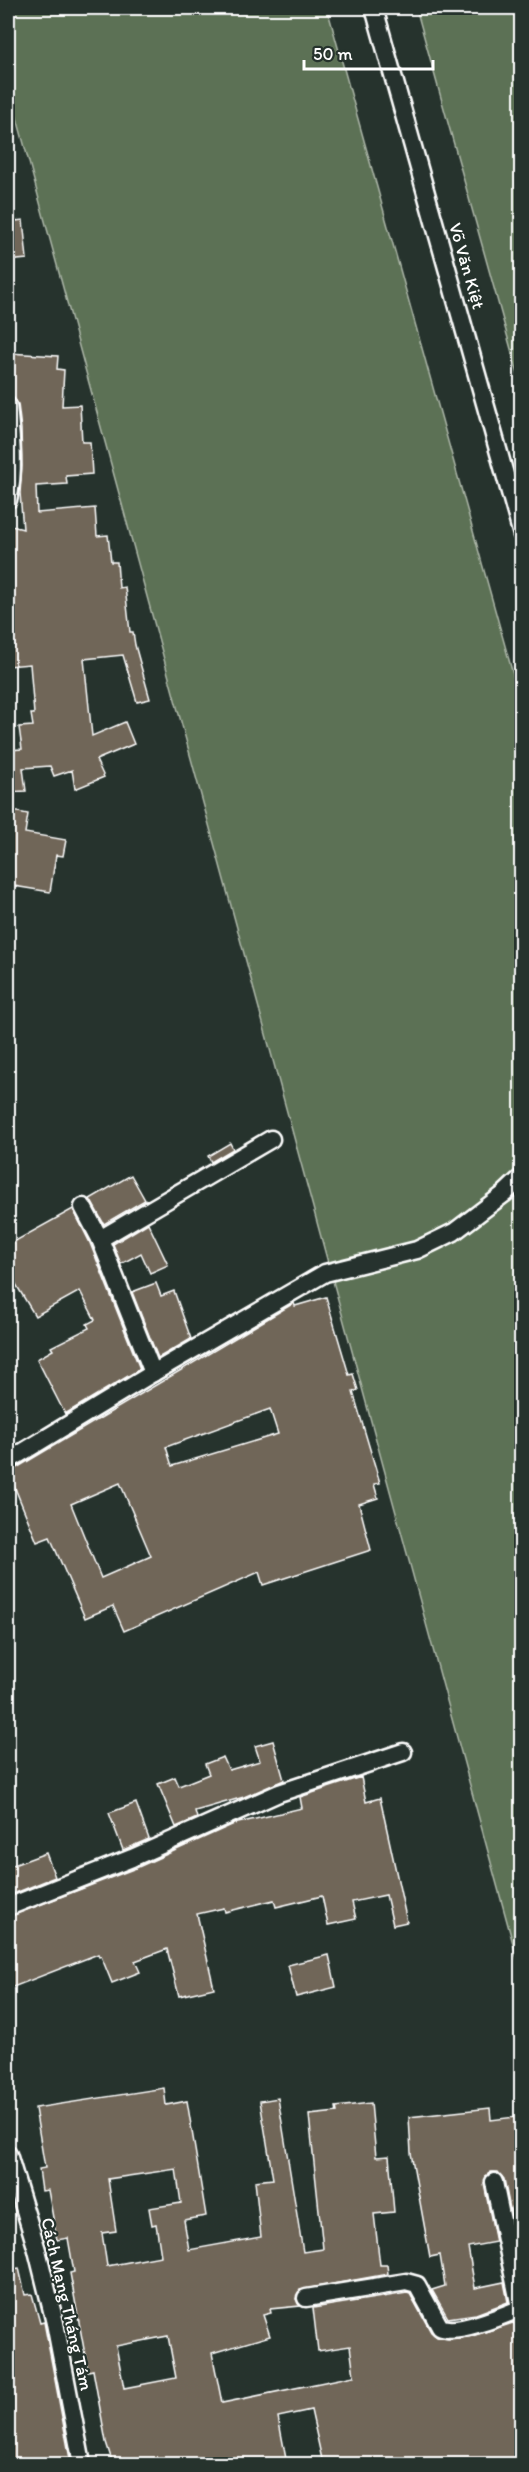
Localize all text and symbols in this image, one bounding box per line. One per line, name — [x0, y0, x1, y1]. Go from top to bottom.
scale bar — [304, 33, 433, 71]
text: 50 m — [313, 43, 353, 65]
street label: Võ Văn Kiệt — [444, 220, 490, 312]
street label: Cách Mạng Tháng Tám — [36, 2215, 98, 2393]

